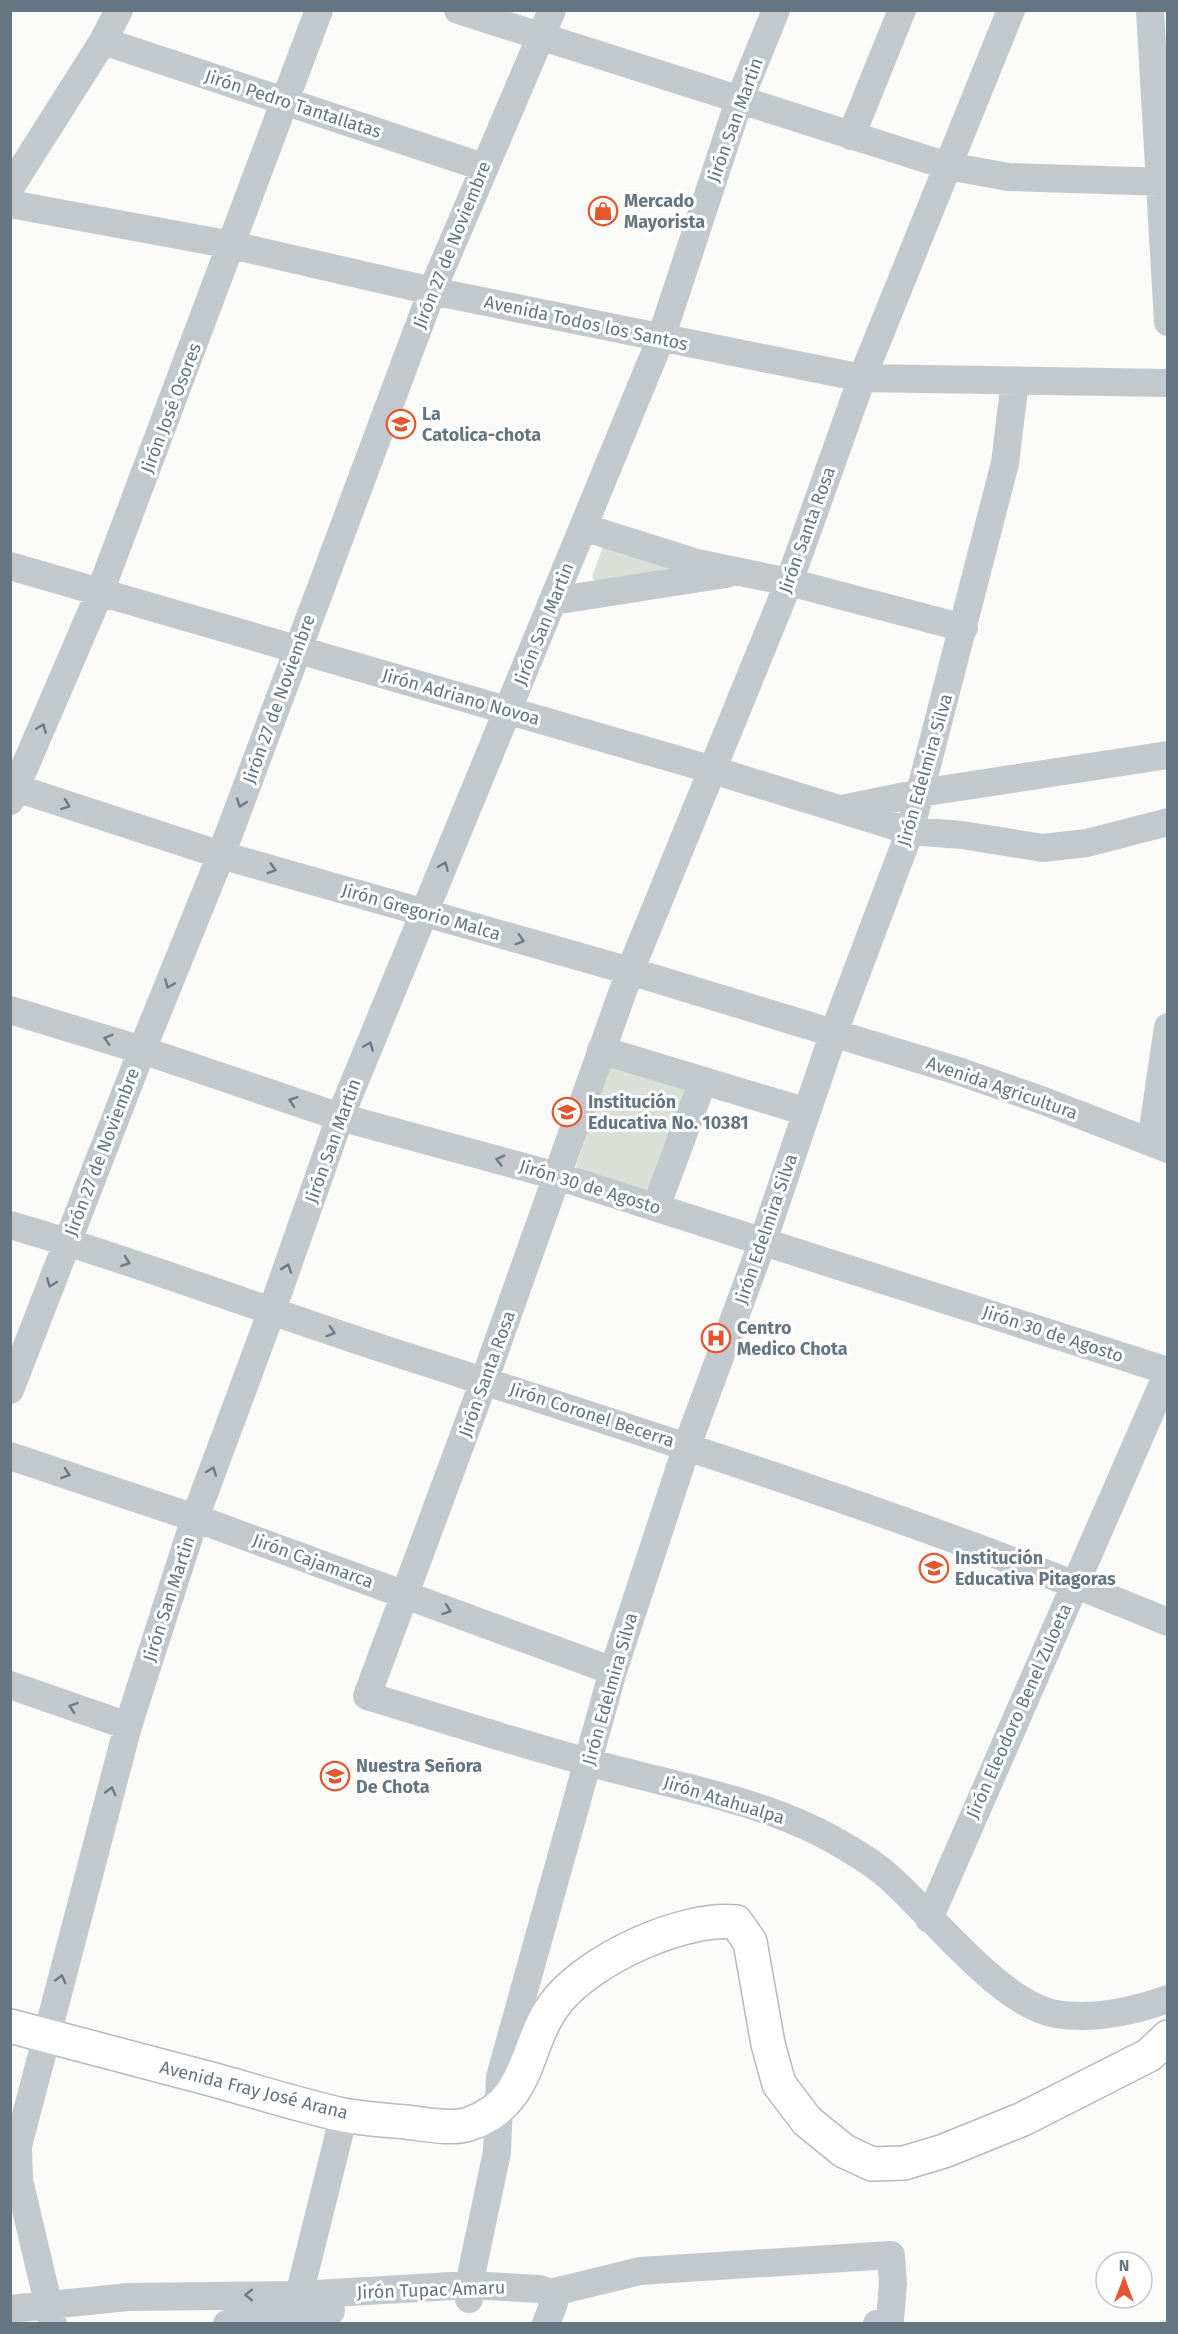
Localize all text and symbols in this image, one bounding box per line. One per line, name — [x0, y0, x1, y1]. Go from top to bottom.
street label: Jirón San Martin — [702, 55, 768, 185]
street label: Jirón Pedro Tantallatas — [202, 65, 384, 143]
street label: Jirón 27 de Noviembre — [408, 158, 496, 332]
place label: Mercado Mayorista — [624, 190, 705, 233]
shop icon: Mercado Mayorista — [587, 195, 619, 227]
street label: Avenida Todos los Santos — [482, 291, 690, 355]
street label: Jirón José Osores — [136, 340, 206, 476]
place label: La Catolica-chota — [422, 403, 541, 446]
school or university icon: La Catolica-chota — [385, 408, 417, 440]
street label: Jirón Santa Rosa — [774, 464, 840, 596]
street label: Jirón San Martin — [509, 559, 579, 689]
street label: Jirón 27 de Noviembre — [238, 611, 320, 787]
street label: Jirón Adriano Novoa — [380, 664, 542, 730]
street label: Jirón Edelmira Silva — [893, 691, 957, 849]
one-way arrow — [35, 723, 47, 734]
one-way arrow — [235, 797, 248, 808]
one-way arrow — [60, 798, 71, 811]
one-way arrow — [437, 861, 449, 872]
one-way arrow — [266, 862, 277, 874]
street label: Jirón Gregorio Malca — [339, 879, 503, 945]
one-way arrow — [514, 933, 525, 945]
one-way arrow — [164, 978, 176, 989]
one-way arrow — [103, 1034, 114, 1046]
one-way arrow — [362, 1041, 374, 1052]
street label: Avenida Agricultura — [923, 1052, 1081, 1124]
street label: Jirón 27 de Noviembre — [60, 1065, 144, 1239]
street label: Jirón San Martin — [300, 1076, 366, 1206]
place label: Institución Educativa No. 10381 — [588, 1091, 749, 1134]
one-way arrow — [288, 1095, 299, 1108]
school or university icon: Institución Educativa No. 10381 — [551, 1096, 583, 1128]
street label: Jirón Edelmira Silva — [730, 1151, 802, 1307]
one-way arrow — [496, 1155, 506, 1168]
street label: Jirón 30 de Agosto — [516, 1155, 664, 1219]
one-way arrow — [120, 1255, 131, 1267]
one-way arrow — [279, 1263, 292, 1274]
one-way arrow — [46, 1277, 58, 1288]
street label: Jirón 30 de Agosto — [980, 1301, 1126, 1367]
street label: Jirón Santa Rosa — [454, 1308, 520, 1440]
place label: Centro Medico Chota — [737, 1317, 848, 1360]
hospital icon: Centro Medico Chota — [700, 1322, 732, 1354]
one-way arrow — [325, 1324, 336, 1337]
street label: Jirón Coronel Becerra — [507, 1378, 677, 1452]
one-way arrow — [205, 1466, 218, 1477]
one-way arrow — [60, 1467, 71, 1480]
street label: Jirón Cajamarca — [250, 1529, 376, 1593]
street label: Jirón San Martin — [138, 1533, 200, 1665]
place label: Institución Educativa Pitagoras — [955, 1547, 1116, 1590]
school or university icon: Institución Educativa Pitagoras — [918, 1552, 950, 1584]
street label: Jirón Eleodoro Benel Zuloeta — [962, 1600, 1076, 1822]
one-way arrow — [442, 1603, 452, 1616]
street label: Jirón Edelmira Silva — [578, 1610, 642, 1768]
one-way arrow — [68, 1701, 79, 1714]
place label: Nuestra Señora De Chota — [356, 1755, 482, 1798]
school or university icon: Nuestra Señora De Chota — [319, 1760, 351, 1792]
street label: Jirón Atahualpa — [661, 1771, 787, 1829]
one-way arrow — [104, 1786, 116, 1796]
one-way arrow — [53, 1974, 66, 1984]
street label: Avenida Fray José Arana — [158, 2056, 350, 2124]
north arrow — [1094, 2250, 1154, 2310]
text: N — [1119, 2256, 1129, 2275]
street label: Jirón Tupac Amaru — [356, 2276, 506, 2304]
one-way arrow — [245, 2289, 254, 2301]

